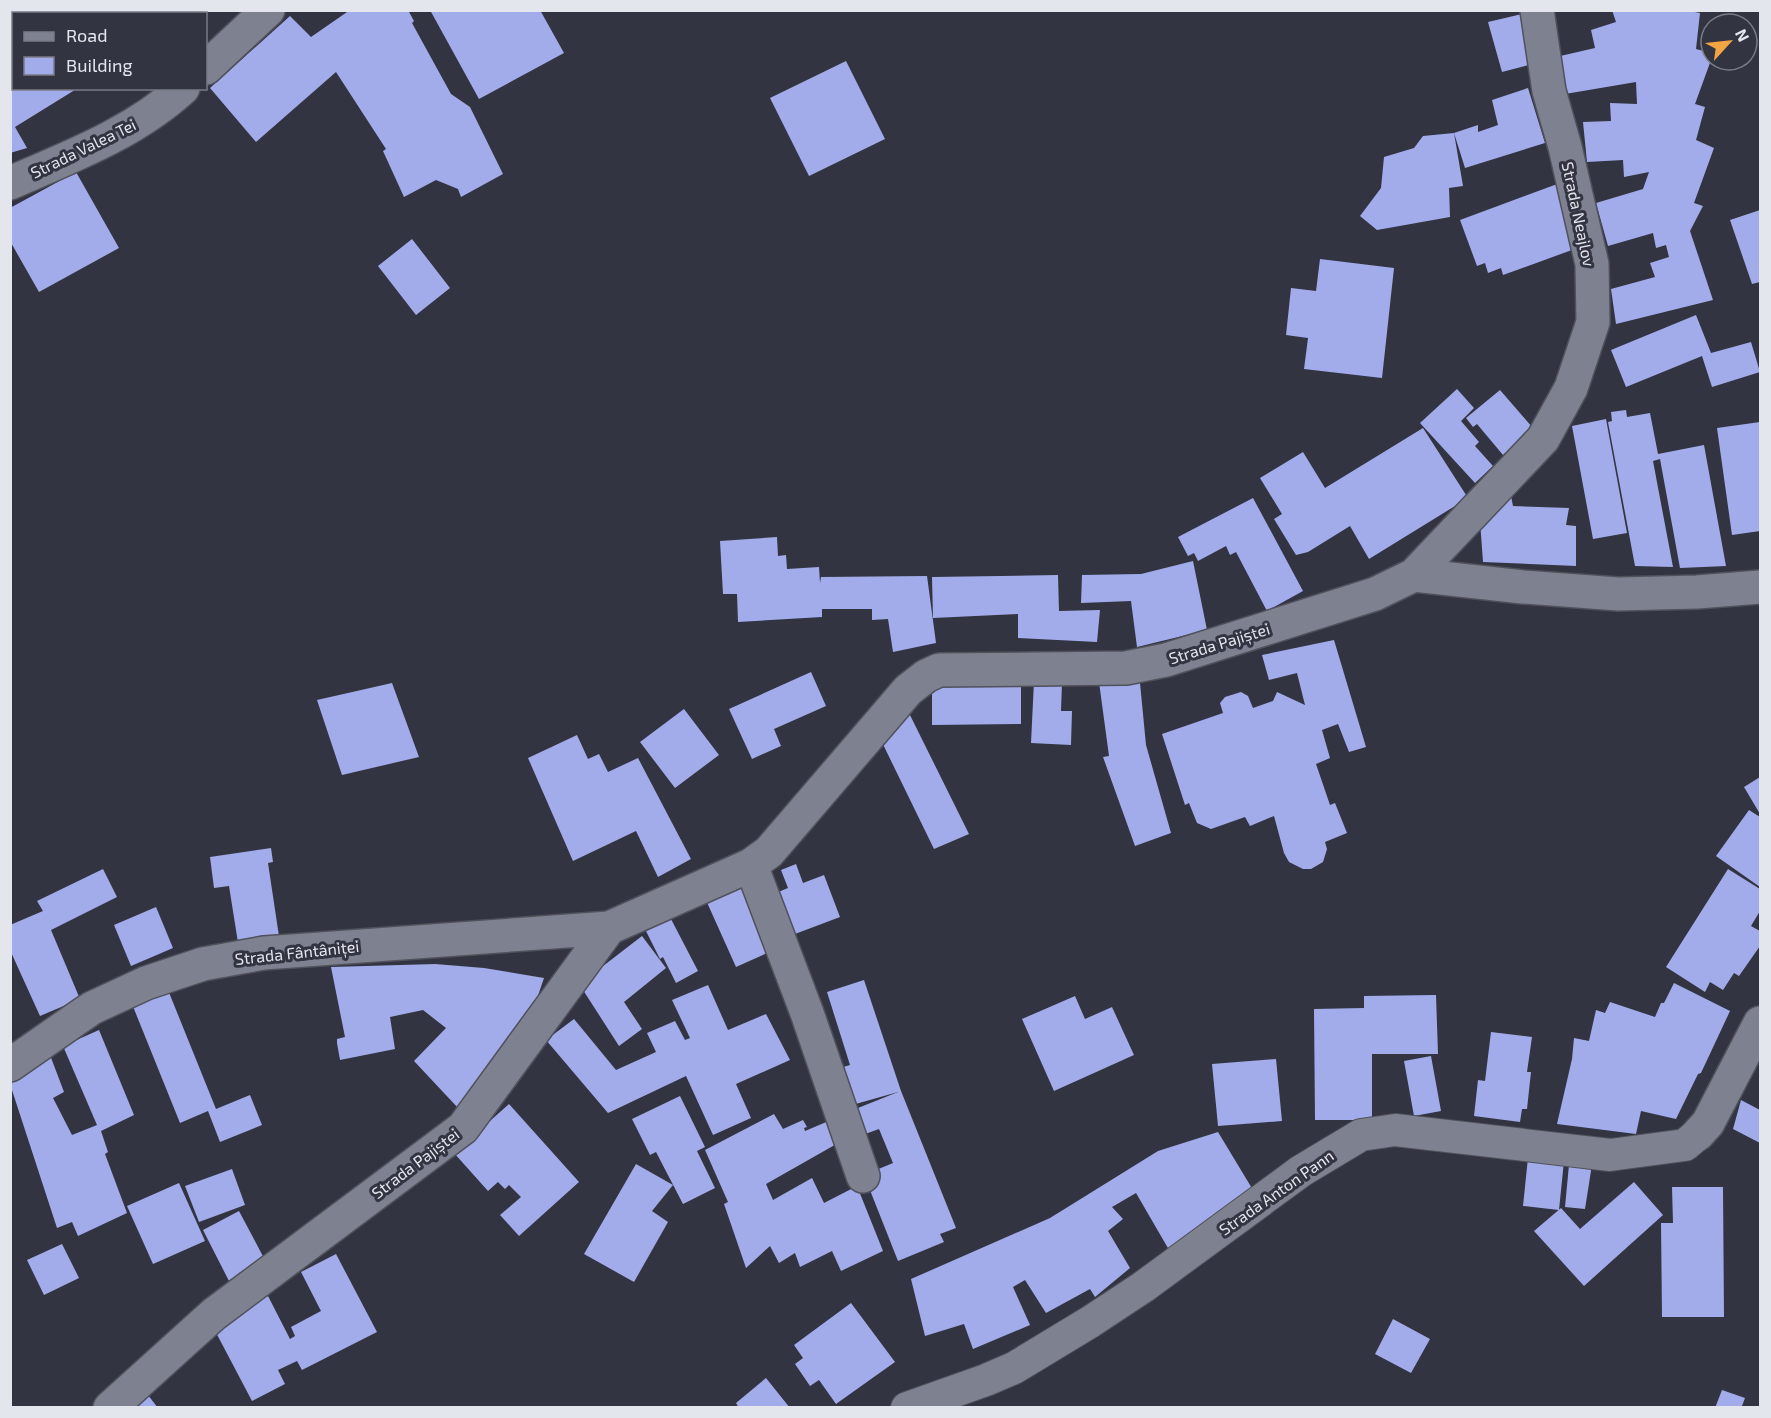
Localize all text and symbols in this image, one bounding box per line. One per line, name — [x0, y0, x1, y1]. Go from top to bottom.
legend — [12, 12, 207, 90]
north arrow — [1699, 12, 1759, 72]
text: Road — [66, 24, 107, 46]
text: N — [1732, 25, 1754, 44]
text: Building — [66, 54, 133, 76]
street label: Strada Valea Tei — [27, 114, 139, 182]
street label: Strada Neajlov — [1558, 160, 1599, 269]
street label: Strada Pajiștei — [1166, 619, 1272, 669]
street label: Strada Fântâniței — [234, 936, 360, 970]
street label: Strada Pajiștei — [368, 1124, 464, 1204]
street label: Strada Anton Pann — [1215, 1145, 1337, 1239]

